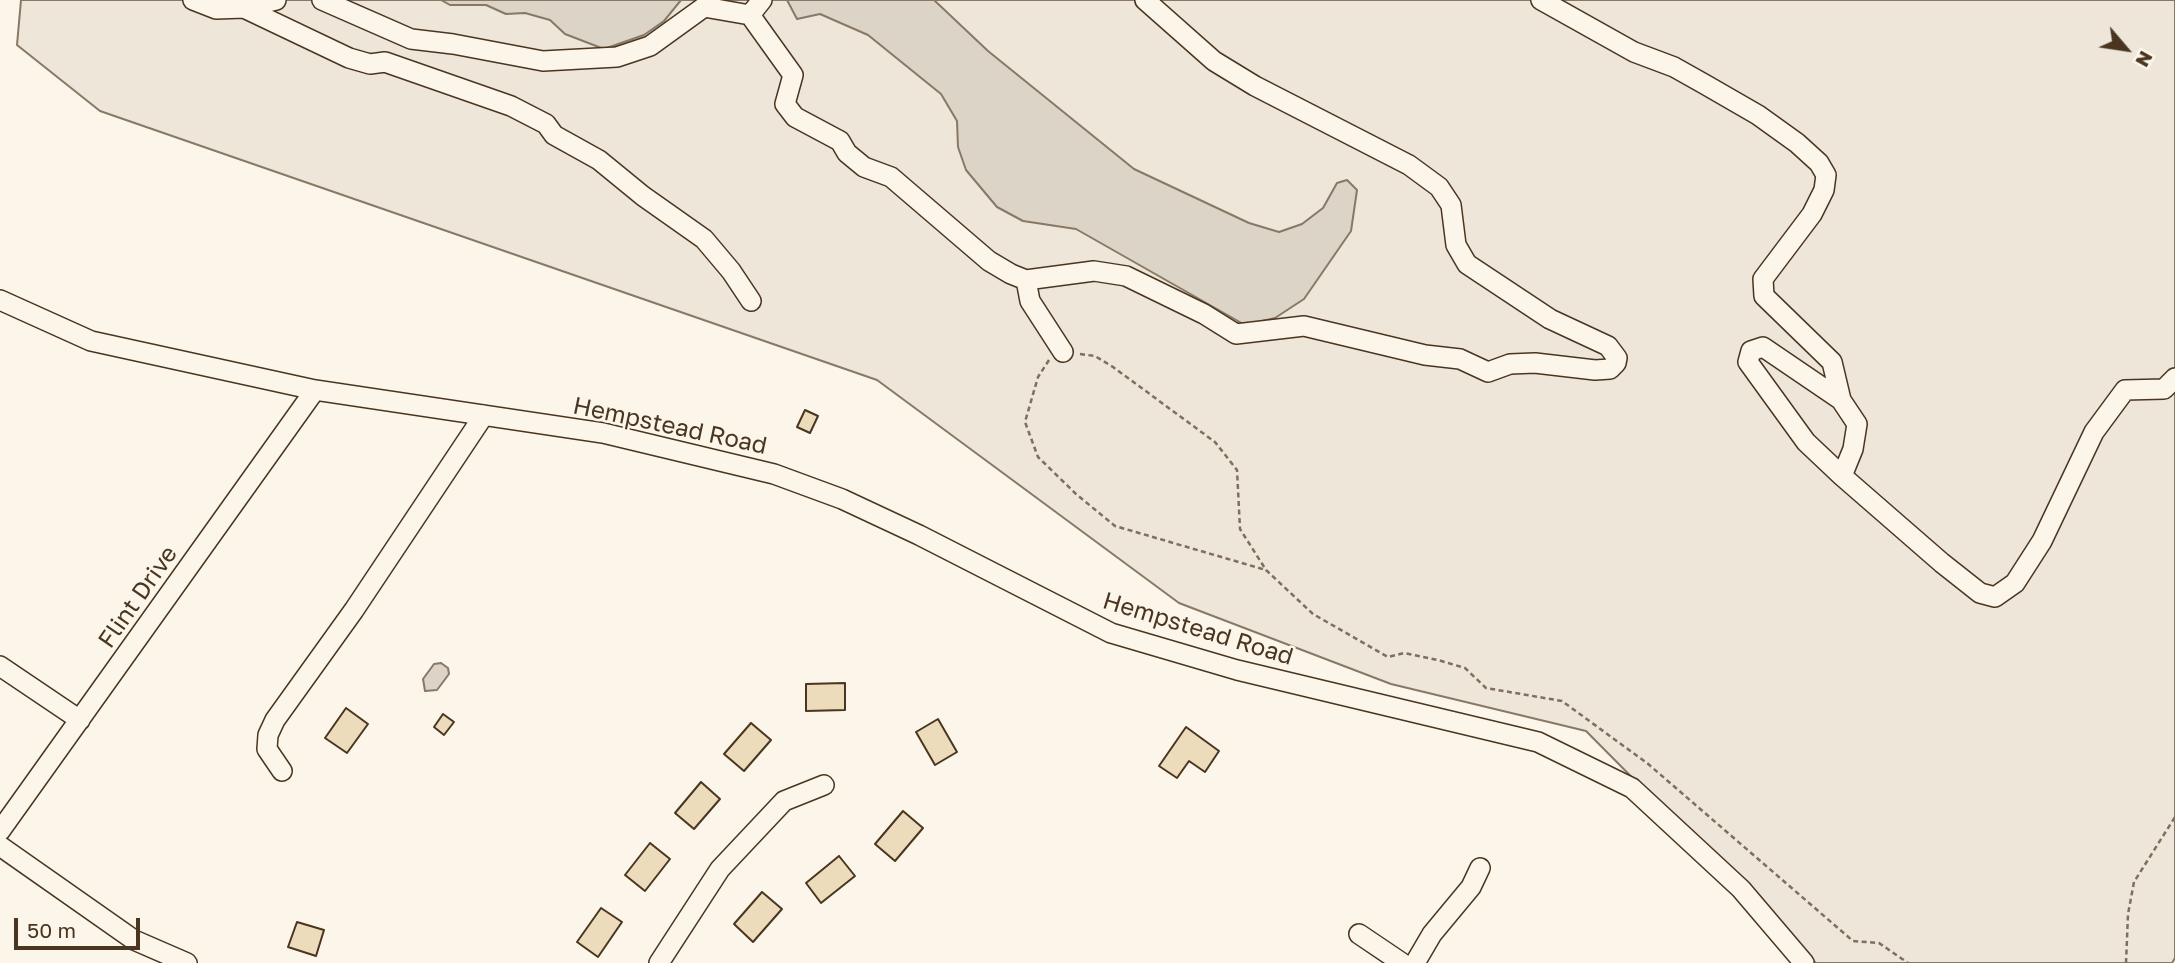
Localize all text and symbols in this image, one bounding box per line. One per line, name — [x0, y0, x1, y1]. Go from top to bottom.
north arrow — [2091, 14, 2161, 84]
text: N — [2131, 48, 2158, 71]
street label: Hempstead Road — [570, 391, 770, 461]
street label: Flint Drive — [92, 540, 184, 654]
street label: Hempstead Road — [1099, 586, 1297, 672]
scale bar — [18, 904, 144, 948]
text: 50 m — [27, 917, 76, 943]

